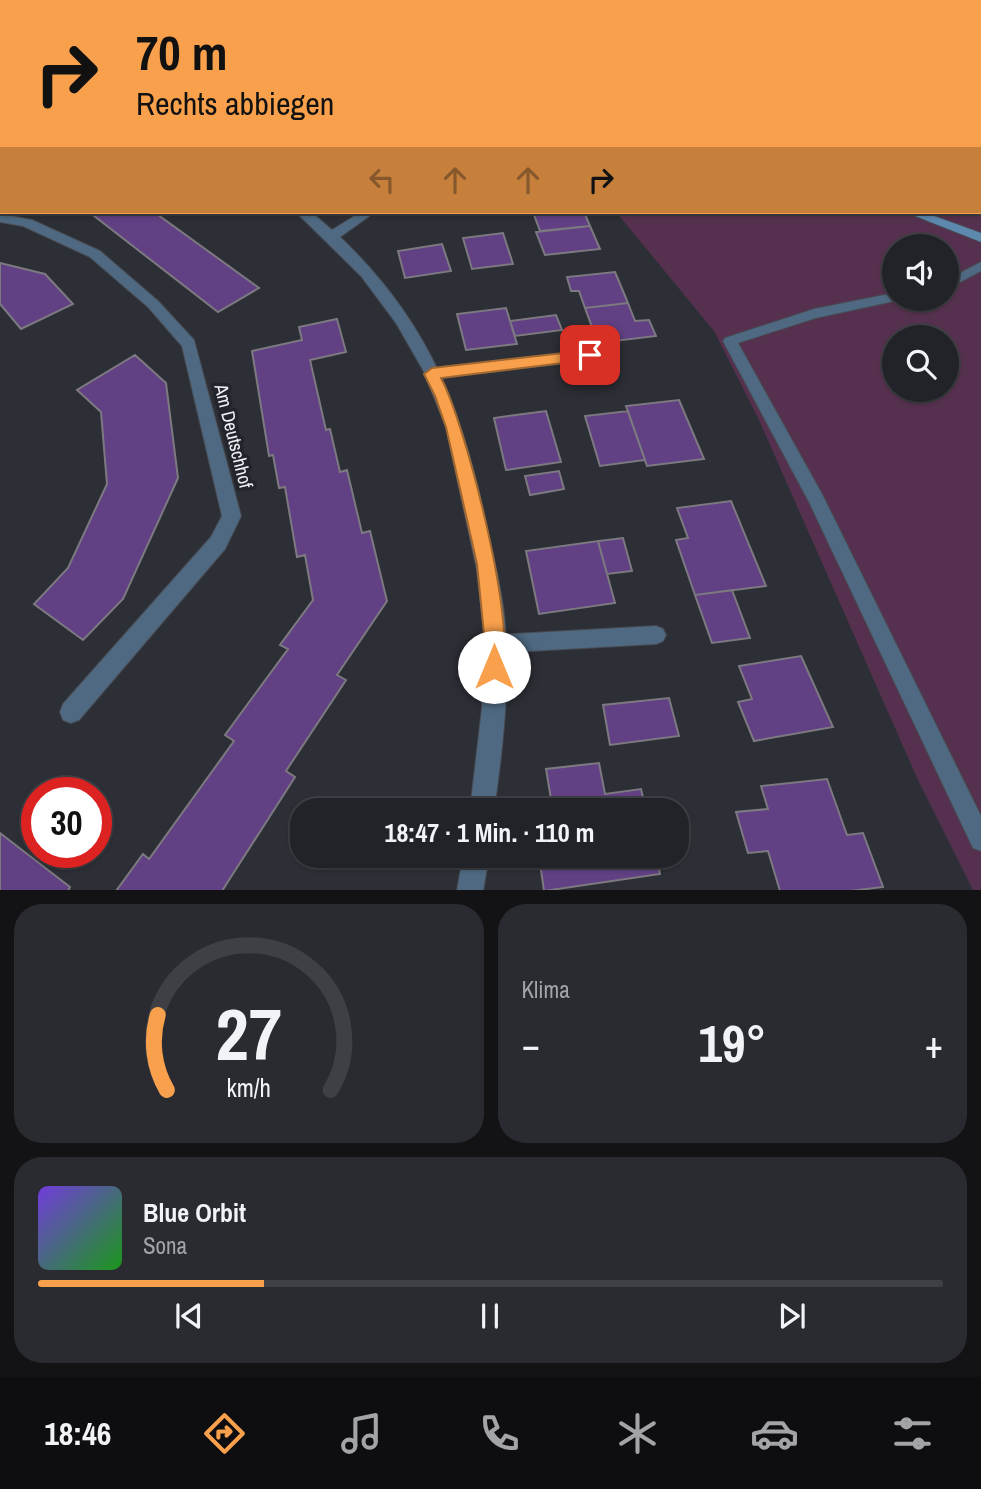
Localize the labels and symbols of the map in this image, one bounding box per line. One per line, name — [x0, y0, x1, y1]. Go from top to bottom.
pin — [560, 325, 620, 385]
street label: Am Deutschhof — [208, 380, 260, 491]
position arrow — [457, 630, 531, 704]
speed limit sign: 30 — [21, 777, 112, 868]

